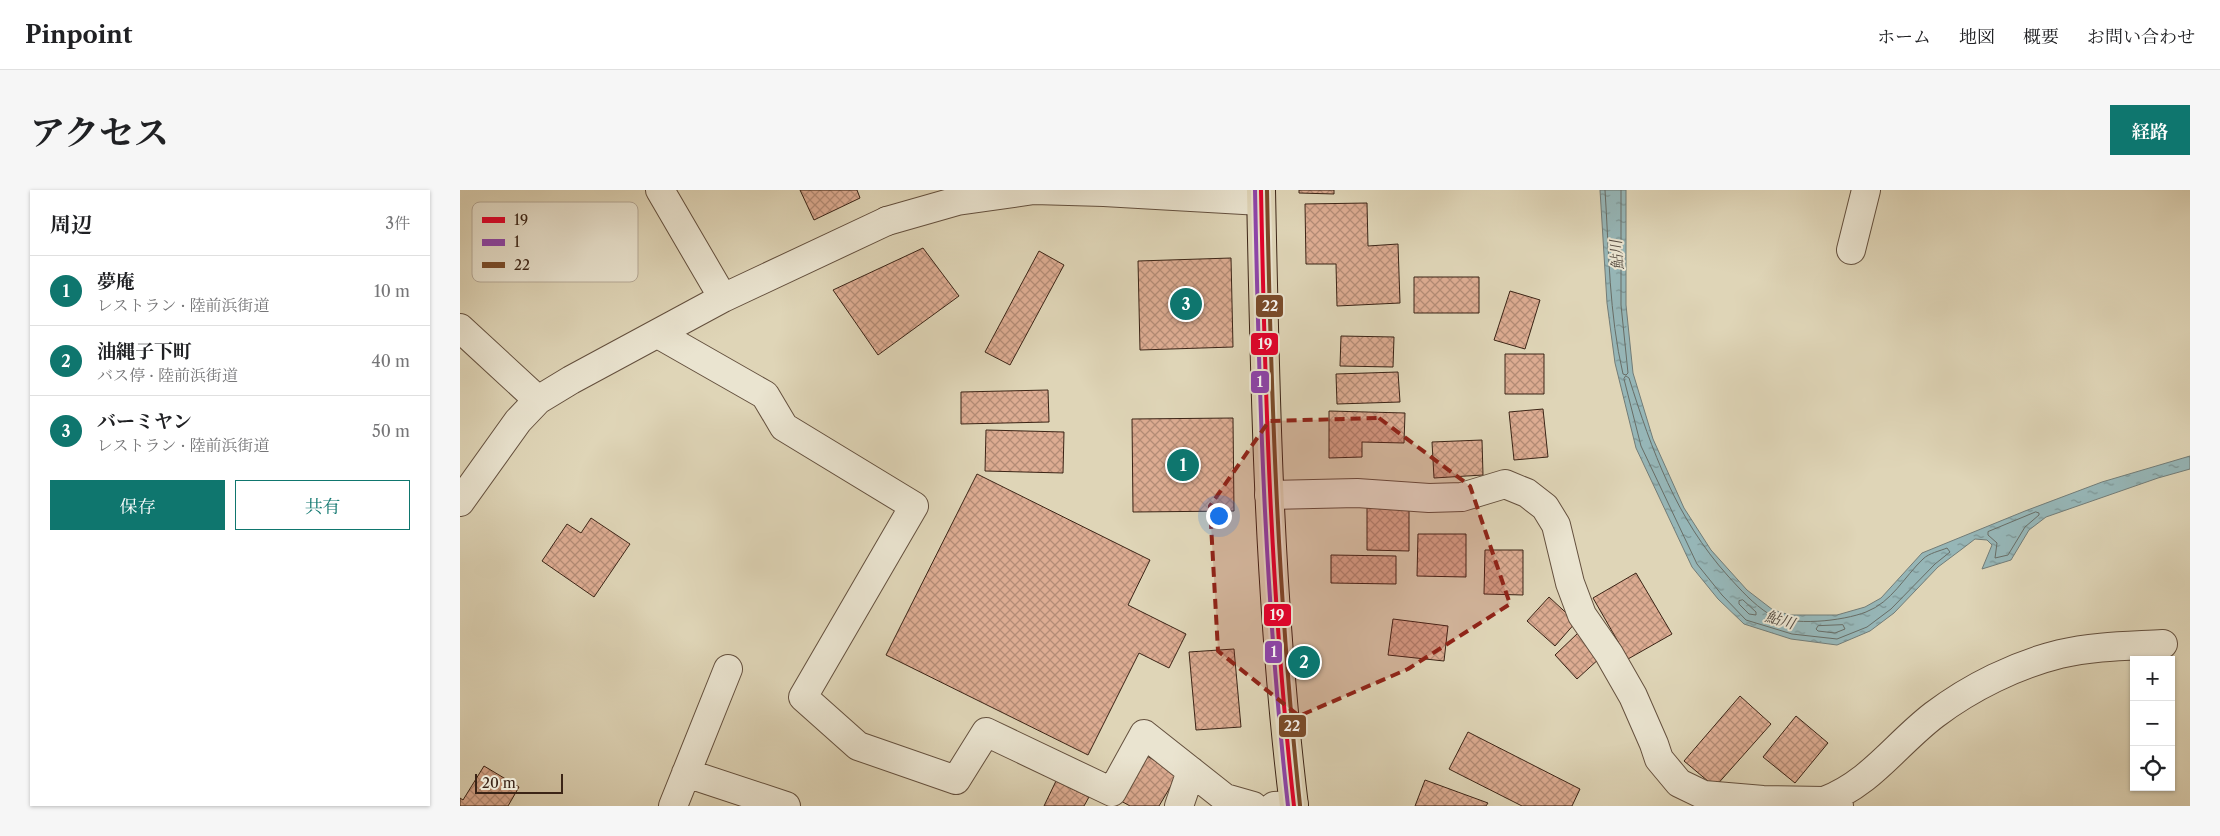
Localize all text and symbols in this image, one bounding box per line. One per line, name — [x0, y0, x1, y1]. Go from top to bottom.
text: Pinpoint — [25, 20, 132, 49]
text: ホーム — [1877, 26, 1931, 48]
text: 地図 — [1959, 26, 1995, 48]
text: 概要 — [2023, 26, 2059, 48]
text: お問い合わせ — [2087, 26, 2195, 48]
button: 経路 — [2110, 105, 2190, 155]
text: アクセス — [30, 111, 169, 154]
legend — [472, 202, 638, 282]
text: 19 — [514, 211, 528, 229]
text: 周辺 — [50, 212, 92, 237]
text: 3件 — [385, 213, 410, 233]
text: 1 — [514, 233, 520, 251]
water label: 鮎川 — [1606, 237, 1627, 271]
text: 22 — [514, 256, 530, 274]
text: 夢庵 — [97, 270, 135, 293]
text: 1 — [62, 281, 70, 301]
text: 10 m — [374, 281, 410, 301]
pin: 3 — [1170, 285, 1202, 323]
line badge: 22 — [1255, 294, 1284, 318]
text: レストラン · 陸前浜街道 — [97, 295, 270, 315]
text: 22 — [1262, 297, 1278, 315]
line badge: 19 — [1250, 332, 1279, 356]
text: 19 — [1258, 335, 1272, 353]
text: 油縄子下町 — [97, 340, 192, 363]
text: 2 — [61, 351, 71, 371]
text: 40 m — [371, 351, 410, 371]
text: バス停 · 陸前浜街道 — [97, 365, 238, 385]
line badge: 1 — [1250, 370, 1270, 394]
text: 1 — [1257, 373, 1264, 391]
text: バーミヤン — [97, 410, 192, 433]
text: 3 — [61, 421, 71, 441]
text: 50 m — [372, 421, 410, 441]
text: レストラン · 陸前浜街道 — [97, 435, 270, 455]
pin: 1 — [1167, 446, 1199, 484]
button: 保存 — [50, 480, 225, 530]
button: 共有 — [235, 480, 410, 530]
your location — [1206, 503, 1232, 529]
line badge: 19 — [1263, 603, 1292, 627]
text: 19 — [1270, 606, 1284, 624]
water label: 鮎川 — [1763, 606, 1799, 634]
line badge: 1 — [1264, 640, 1283, 664]
text: 1 — [1271, 643, 1278, 661]
pin: 2 — [1288, 643, 1320, 681]
map controls — [2130, 656, 2175, 791]
button: + — [2130, 656, 2175, 701]
button: − — [2130, 701, 2175, 746]
line badge: 22 — [1278, 714, 1307, 738]
text: 22 — [1284, 717, 1300, 735]
button: locate — [2130, 746, 2175, 791]
scale bar — [475, 771, 562, 794]
text: 20 m — [482, 774, 516, 792]

